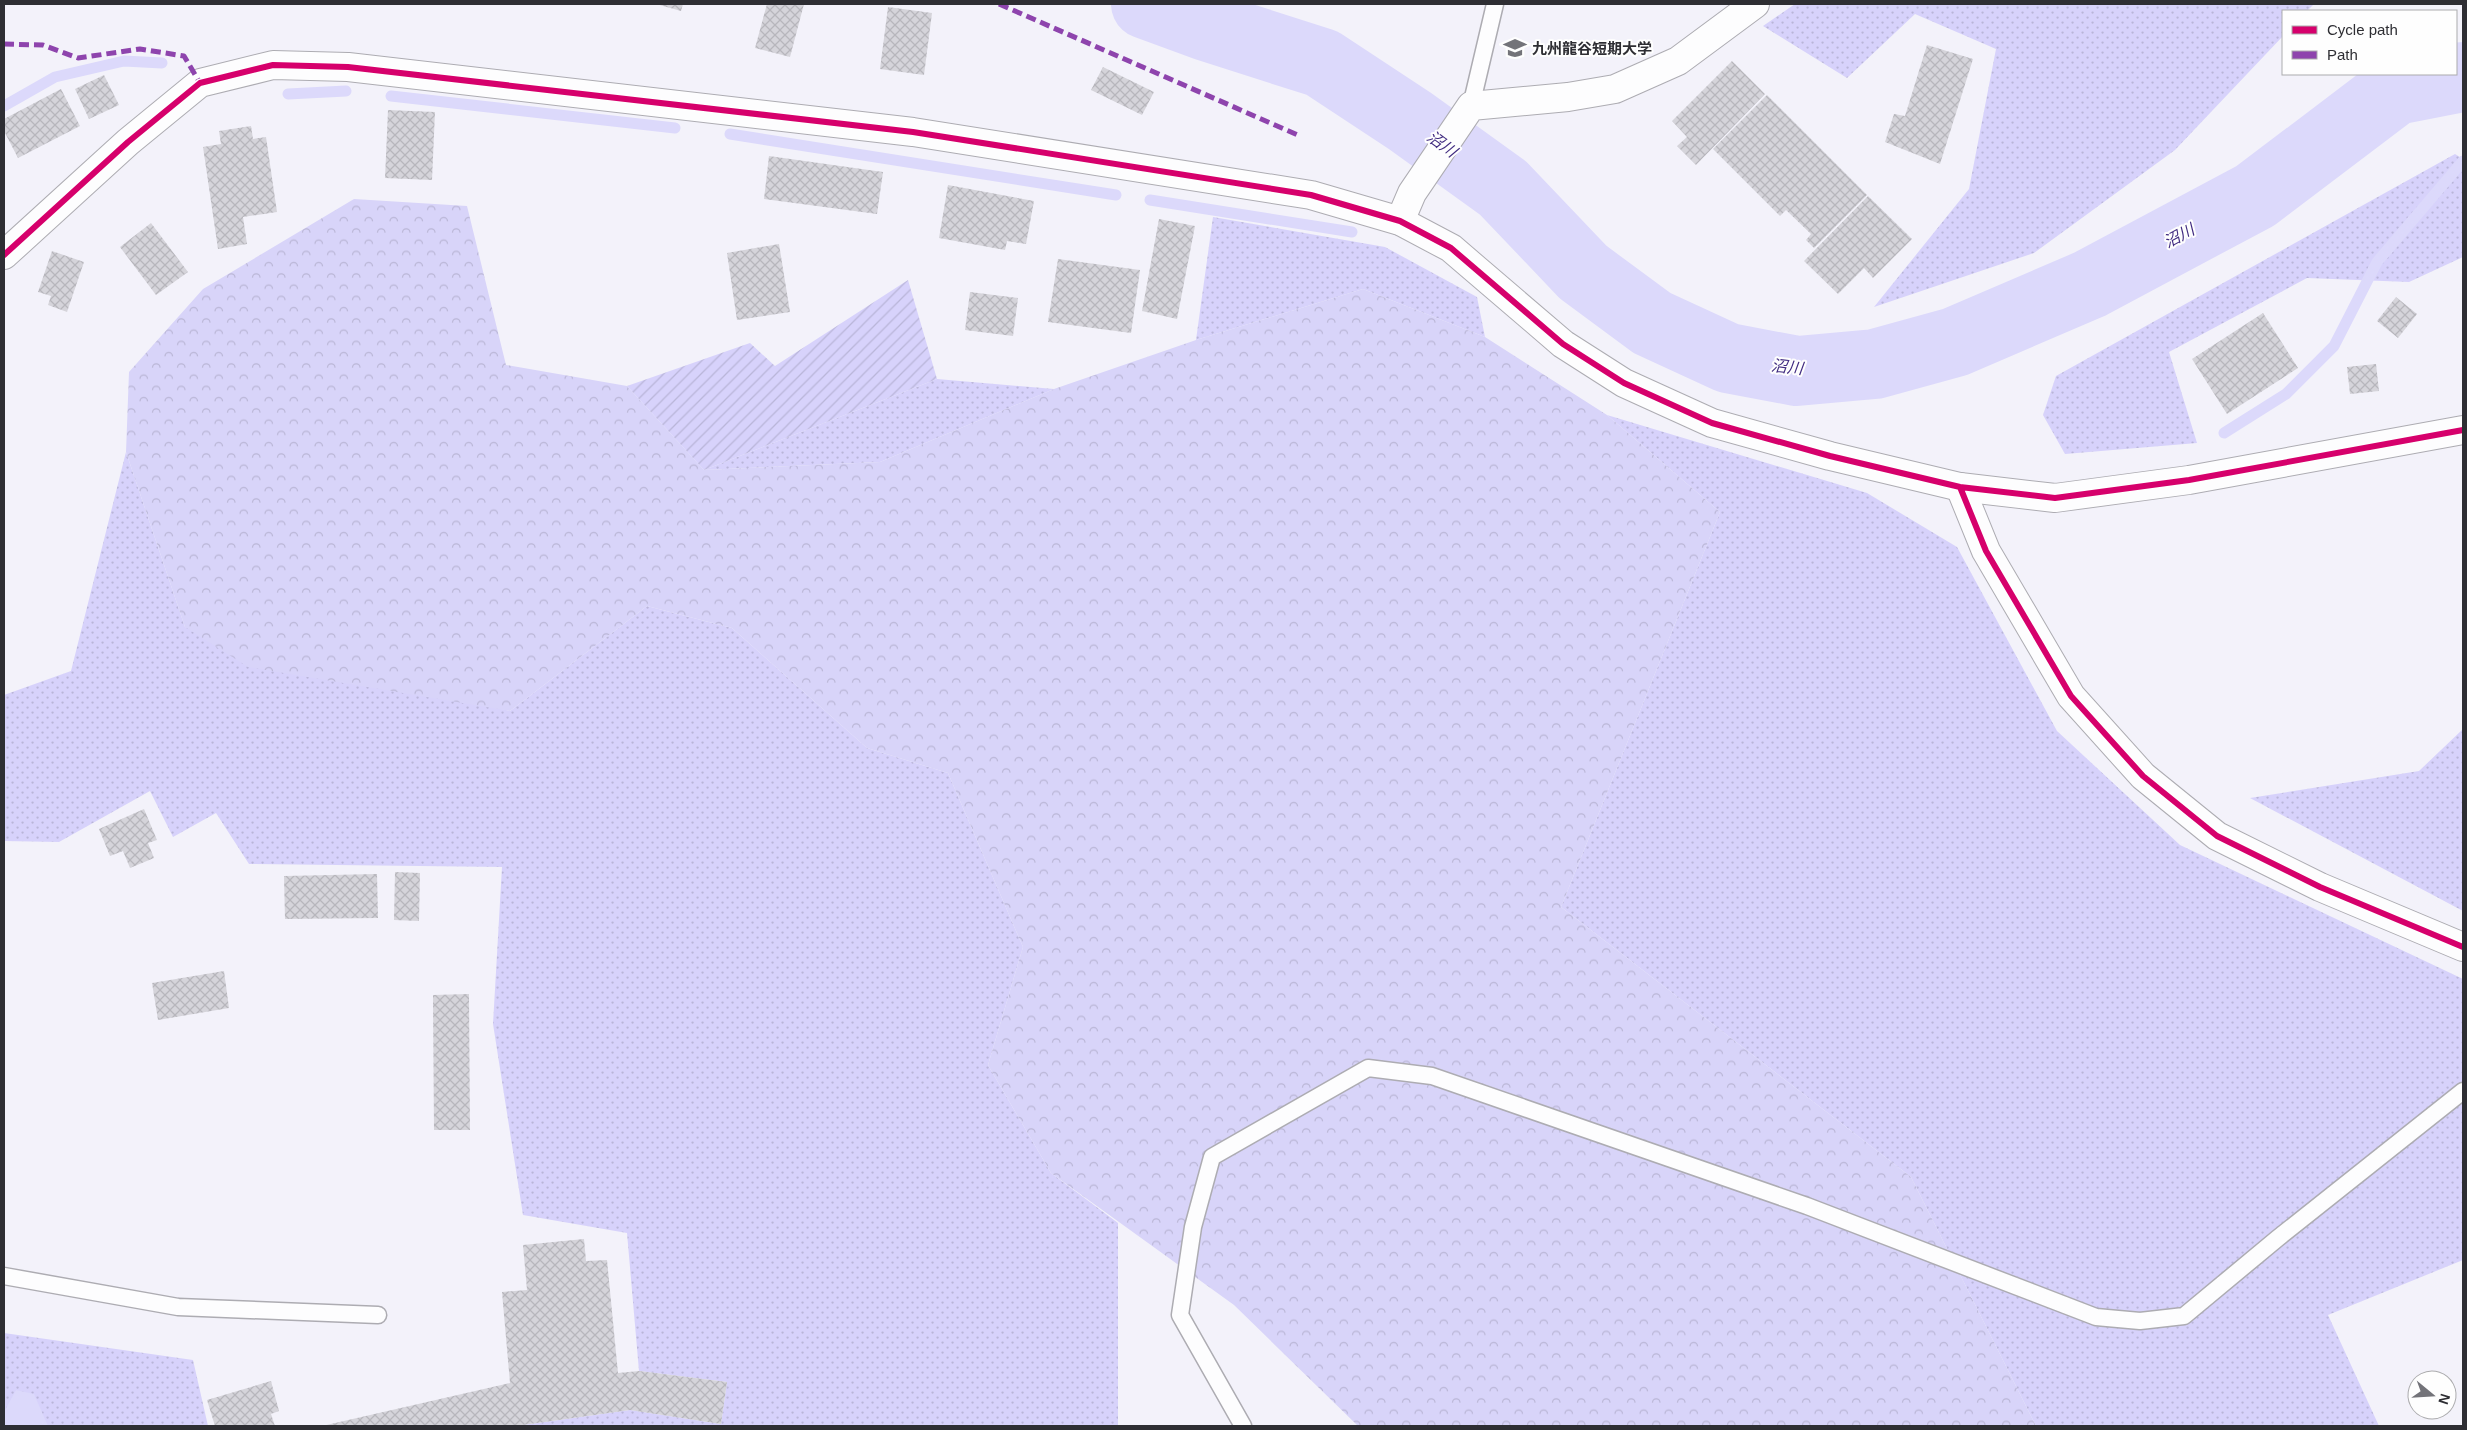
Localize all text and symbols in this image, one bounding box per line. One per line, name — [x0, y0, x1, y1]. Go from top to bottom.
legend — [2282, 10, 2457, 75]
text: Cycle path — [2327, 21, 2398, 38]
school or university icon: 九州龍谷短期大学 — [1502, 35, 1528, 61]
place label: 九州龍谷短期大学 — [1532, 40, 1652, 57]
text: Path — [2327, 46, 2358, 63]
water label: 沼川 — [1424, 128, 1462, 161]
water label: 沼川 — [2161, 220, 2199, 251]
water label: 沼川 — [1770, 357, 1806, 377]
north arrow — [2407, 1370, 2457, 1420]
text: N — [2435, 1392, 2454, 1406]

